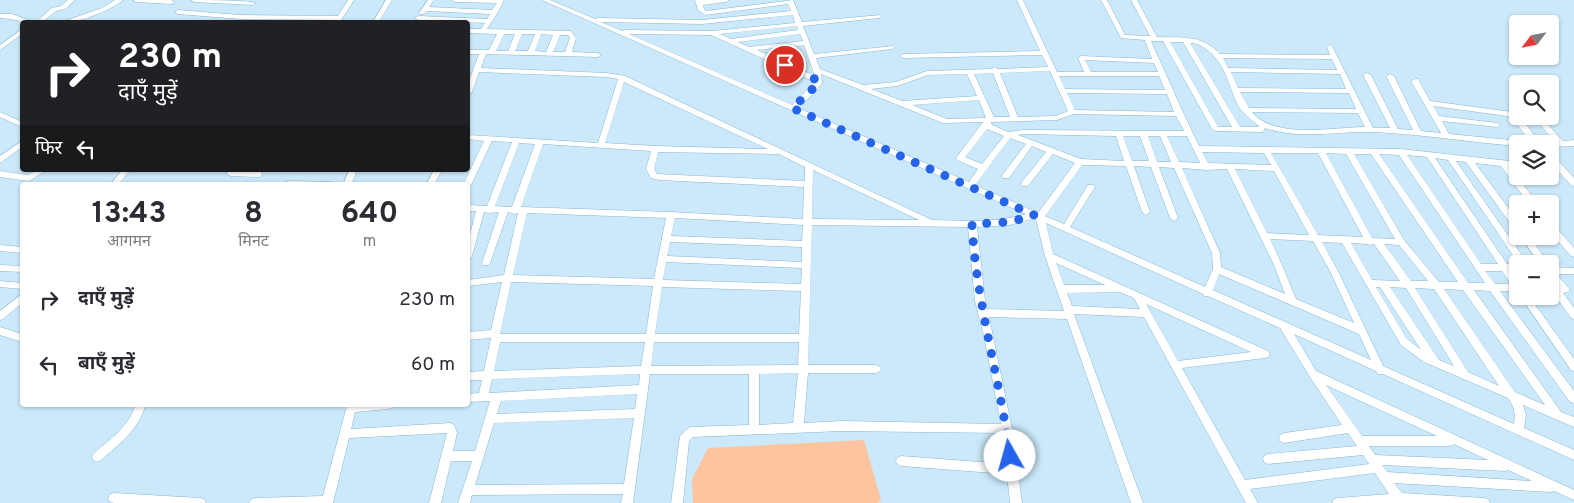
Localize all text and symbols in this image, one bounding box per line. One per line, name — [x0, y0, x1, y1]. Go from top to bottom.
north arrow — [1509, 15, 1559, 65]
map controls — [1509, 15, 1559, 305]
text: 230 m — [118, 36, 222, 80]
icon: right — [35, 40, 100, 105]
pin — [764, 44, 806, 86]
icon: arrive — [771, 51, 799, 79]
button: search — [1509, 75, 1559, 125]
text: दाएँ मुड़ें — [118, 80, 178, 107]
icon: left — [72, 135, 100, 163]
button: layers — [1509, 135, 1559, 185]
text: फिर — [35, 137, 62, 161]
button: + — [1509, 195, 1559, 245]
text: 13:43 — [92, 196, 166, 233]
text: 8 — [244, 196, 263, 233]
text: 640 — [341, 196, 398, 233]
text: आगमन — [107, 232, 151, 252]
text: मिनट — [238, 232, 269, 252]
text: m — [363, 232, 376, 252]
button: − — [1509, 255, 1559, 305]
icon: right — [35, 286, 63, 314]
text: दाएँ मुड़ें — [78, 287, 134, 311]
text: 230 m — [399, 288, 455, 312]
icon: left — [35, 351, 63, 379]
text: बाएँ मुड़ें — [78, 352, 135, 376]
text: 60 m — [411, 353, 455, 377]
position arrow — [983, 429, 1035, 481]

